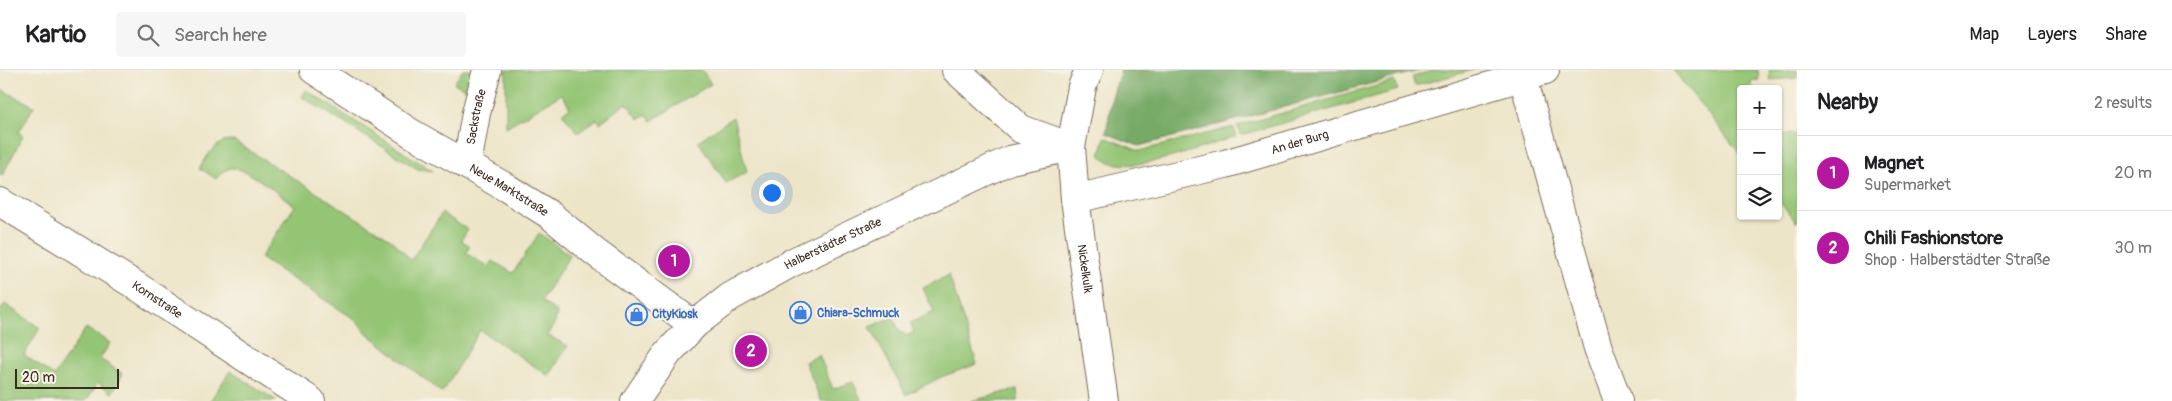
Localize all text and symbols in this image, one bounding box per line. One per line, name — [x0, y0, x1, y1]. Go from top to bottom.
search box — [116, 12, 466, 57]
text: Kartio — [25, 20, 86, 49]
icon: search — [134, 21, 162, 49]
text: Search here — [174, 23, 267, 47]
text: Map — [1970, 23, 1999, 46]
text: Layers — [2027, 23, 2077, 46]
text: Share — [2105, 23, 2147, 46]
map controls — [1737, 85, 1782, 220]
button: + — [1737, 85, 1782, 130]
street label: Sackstraße — [463, 87, 489, 146]
text: Nearby — [1817, 89, 1878, 116]
text: 2 results — [2094, 93, 2152, 113]
street label: An der Burg — [1269, 126, 1330, 158]
button: − — [1737, 130, 1782, 175]
text: Magnet — [1864, 151, 1924, 175]
street label: Neue Marktstraße — [467, 161, 551, 220]
text: 1 — [1830, 163, 1836, 183]
text: 20 m — [2114, 163, 2152, 183]
button: layers — [1737, 175, 1782, 220]
text: Supermarket — [1864, 175, 1951, 195]
your location — [759, 180, 785, 206]
street label: Halberstädter Straße — [781, 214, 884, 273]
text: Chili Fashionstore — [1864, 226, 2003, 250]
text: 2 — [1829, 238, 1837, 258]
text: 30 m — [2114, 238, 2152, 258]
pin: 1 — [658, 242, 690, 280]
street label: Nickelkulk — [1074, 243, 1096, 294]
text: Shop · Halberstädter Straße — [1864, 250, 2050, 270]
street label: Kornstraße — [129, 278, 185, 322]
shop icon: Chiara-Schmuck — [789, 301, 813, 325]
shop icon: CityKiosk — [624, 302, 648, 326]
place label: Chiara-Schmuck — [817, 306, 900, 321]
place label: CityKiosk — [652, 307, 699, 322]
pin: 2 — [735, 332, 767, 370]
scale bar — [15, 366, 119, 389]
text: 20 m — [22, 369, 55, 386]

